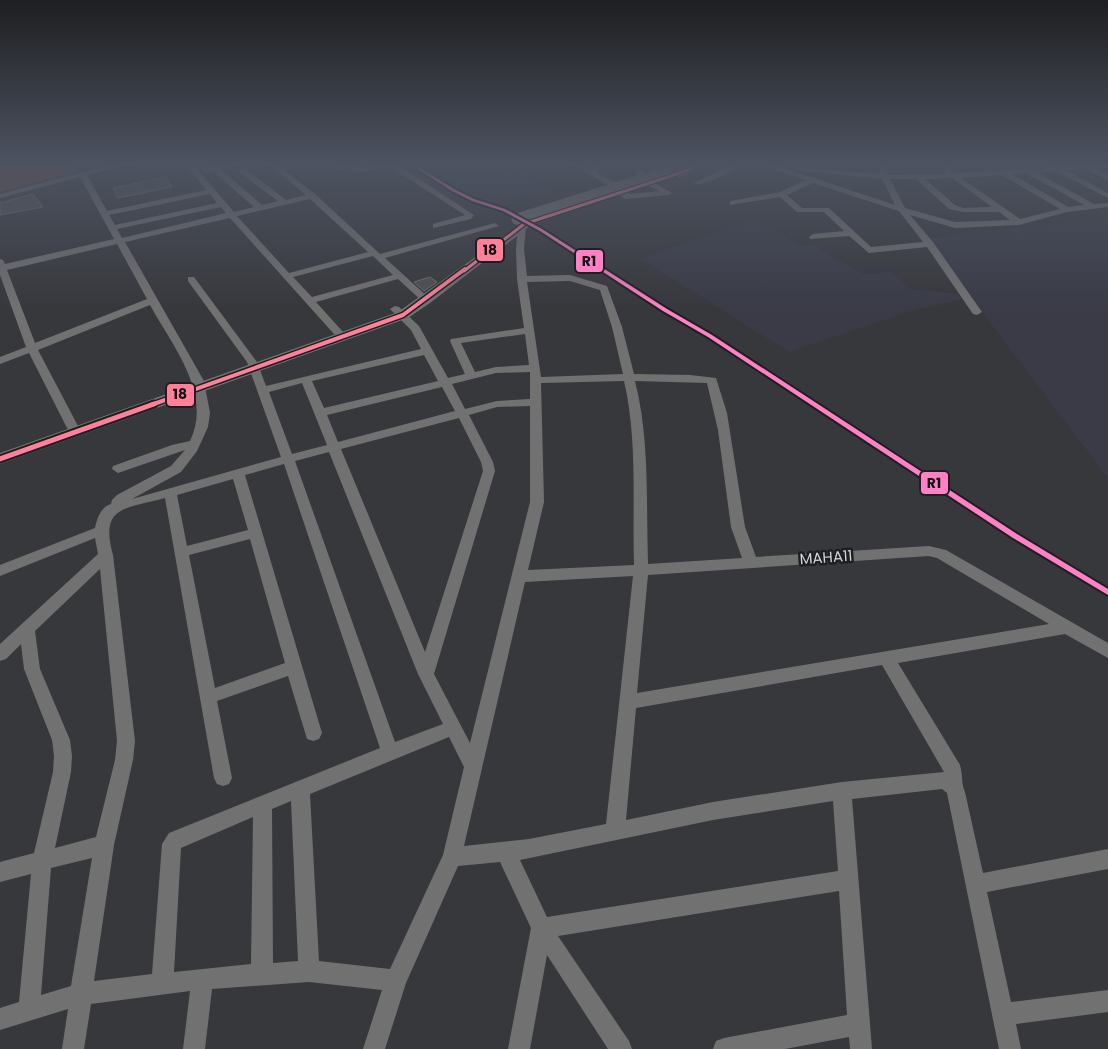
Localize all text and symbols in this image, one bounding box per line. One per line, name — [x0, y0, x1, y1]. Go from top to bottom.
line badge: 18 — [476, 238, 504, 262]
text: 18 — [483, 240, 497, 260]
line badge: R1 — [575, 249, 604, 273]
text: R1 — [582, 251, 596, 271]
line badge: 18 — [166, 383, 195, 407]
text: 18 — [173, 384, 187, 404]
line badge: R1 — [920, 471, 949, 495]
text: R1 — [927, 473, 941, 493]
street label: MAHA11 — [799, 545, 853, 569]

